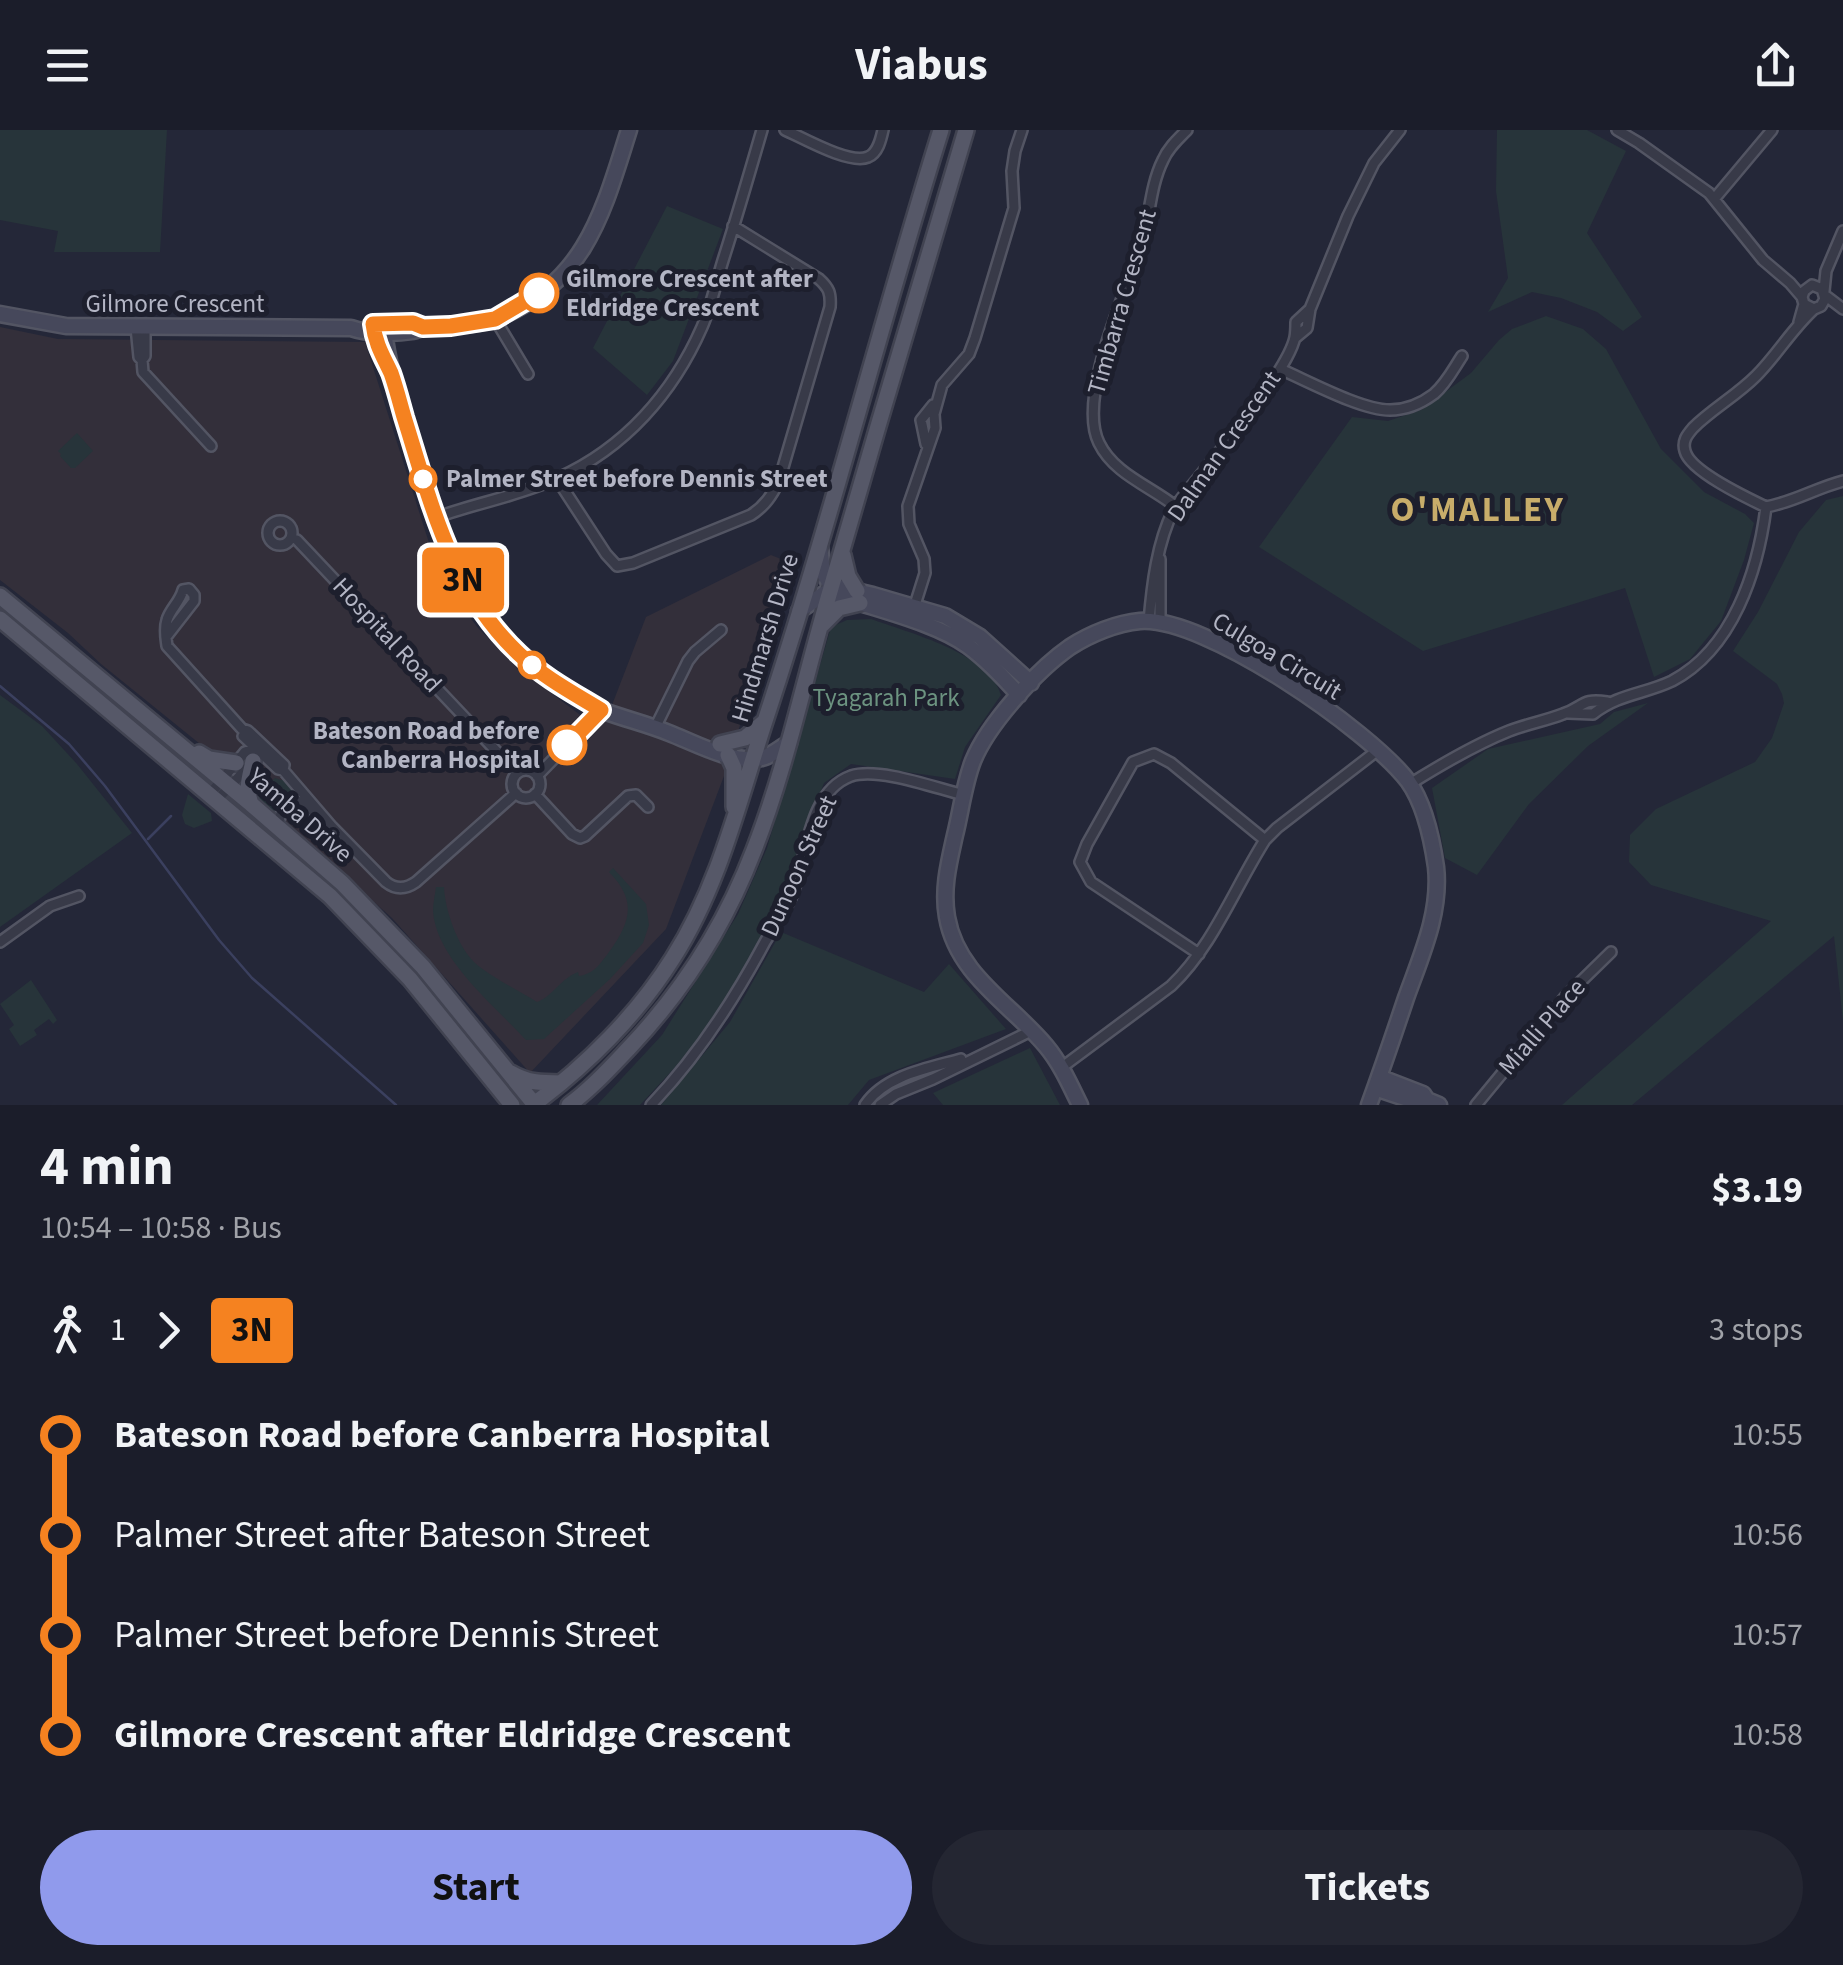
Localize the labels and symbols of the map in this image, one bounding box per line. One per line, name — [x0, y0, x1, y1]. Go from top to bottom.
street label: Timbarra Crescent — [1078, 204, 1166, 399]
place label: Gilmore Crescent after Eldridge Crescent — [566, 261, 813, 326]
marker: Gilmore Crescent after Eldridge Crescent — [520, 274, 558, 312]
street label: Gilmore Crescent — [85, 286, 265, 322]
street label: Dalman Crescent — [1158, 363, 1290, 529]
place label: Palmer Street before Dennis Street — [446, 461, 828, 497]
marker: Palmer Street before Dennis Street — [410, 466, 436, 492]
district label: O'MALLEY — [1391, 485, 1565, 535]
line badge: 3N — [418, 548, 508, 612]
street label: Hindmarsh Drive — [722, 549, 808, 727]
street label: Hospital Road — [324, 569, 450, 701]
street label: Culgoa Circuit — [1205, 603, 1349, 709]
unlabelled marker — [519, 652, 545, 678]
park label: Tyagarah Park — [812, 680, 960, 716]
place label: Bateson Road before Canberra Hospital — [313, 713, 540, 778]
marker: Bateson Road before Canberra Hospital — [548, 726, 586, 764]
street label: Yamba Drive — [239, 759, 360, 871]
street label: Dunoon Street — [752, 789, 846, 942]
street label: Mialli Place — [1490, 971, 1594, 1083]

